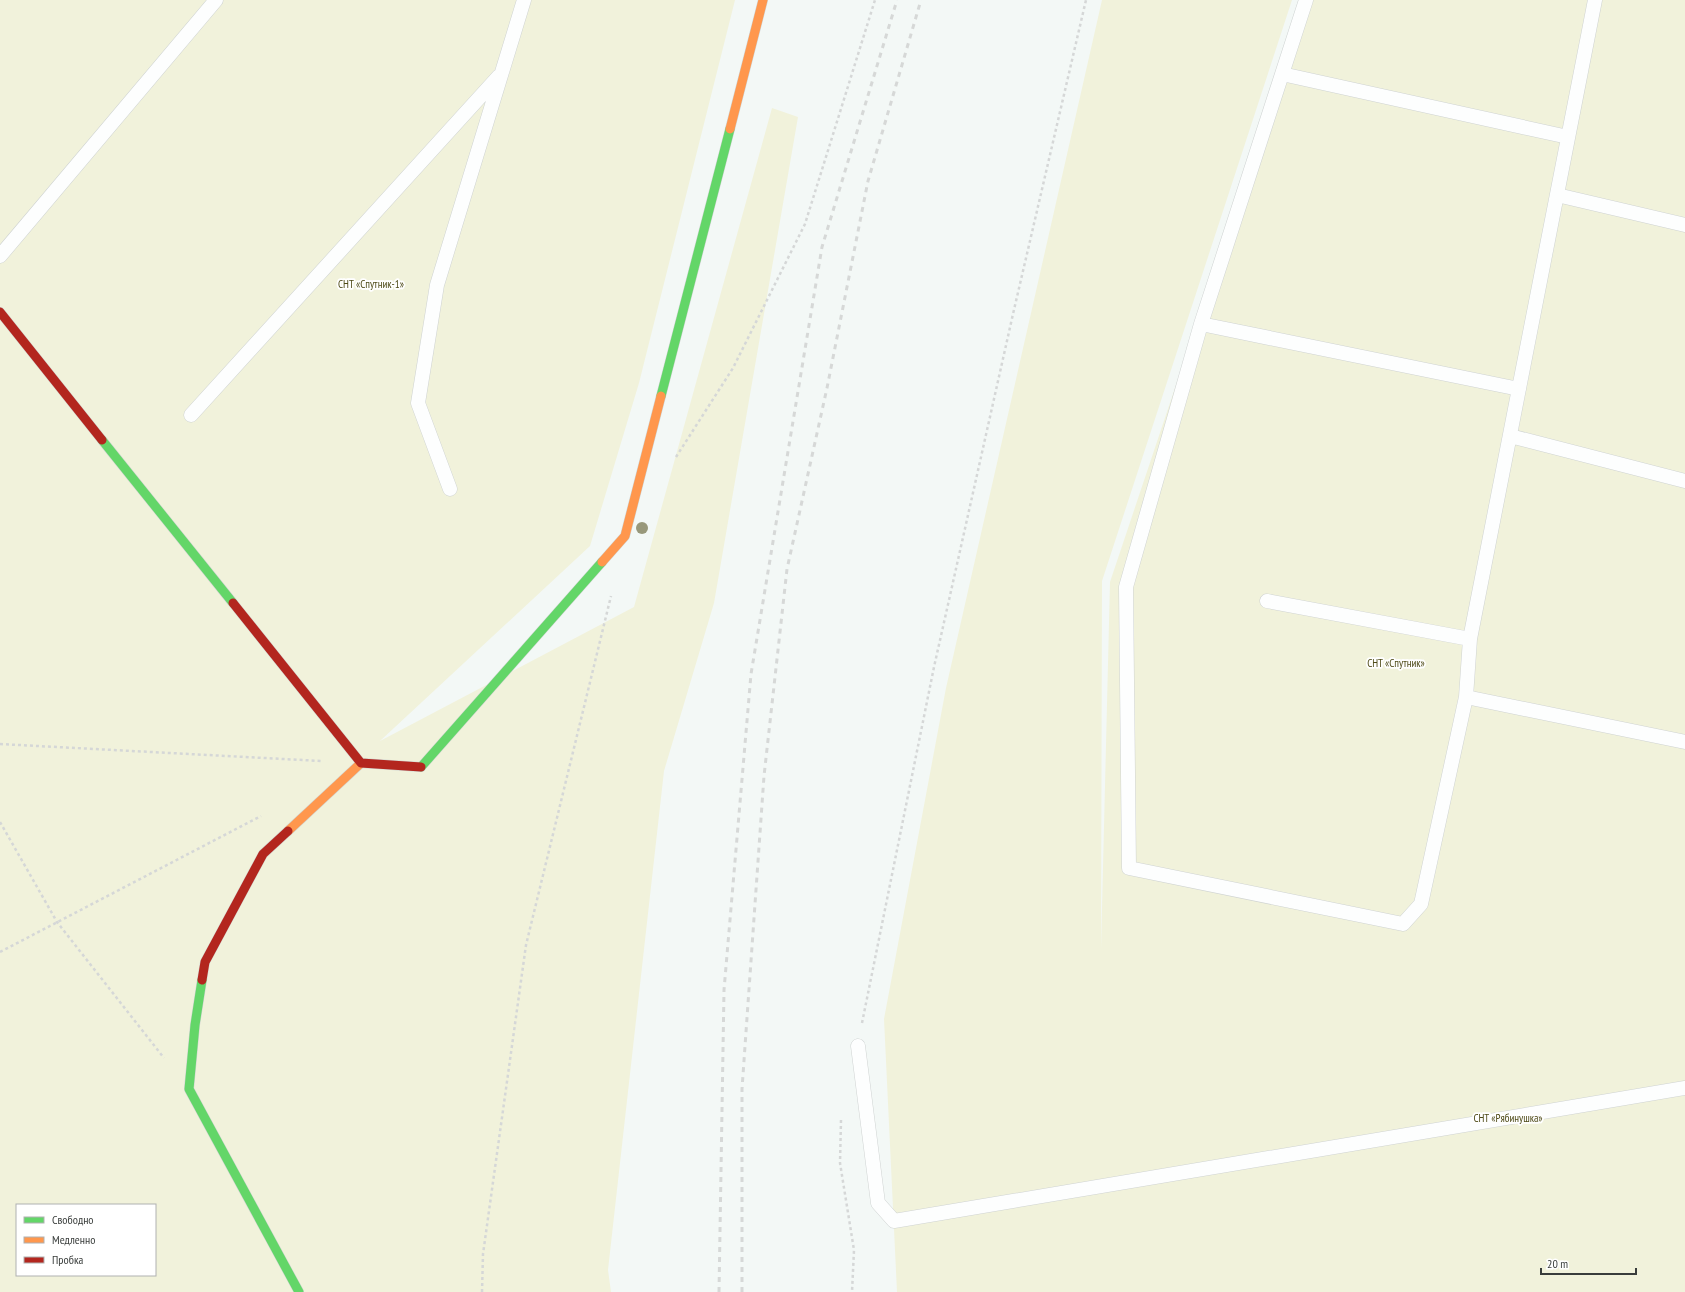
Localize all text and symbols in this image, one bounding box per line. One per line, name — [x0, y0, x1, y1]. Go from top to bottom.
park label: СНТ «Спутник-1» — [338, 277, 404, 291]
park label: СНТ «Спутник» — [1367, 656, 1425, 670]
park label: СНТ «Рябинушка» — [1473, 1111, 1543, 1125]
legend — [16, 1204, 156, 1276]
text: Свободно — [52, 1212, 94, 1227]
text: Медленно — [52, 1232, 95, 1247]
scale bar — [1541, 1250, 1636, 1276]
text: Пробка — [52, 1252, 84, 1267]
text: 20 m — [1547, 1256, 1568, 1271]

